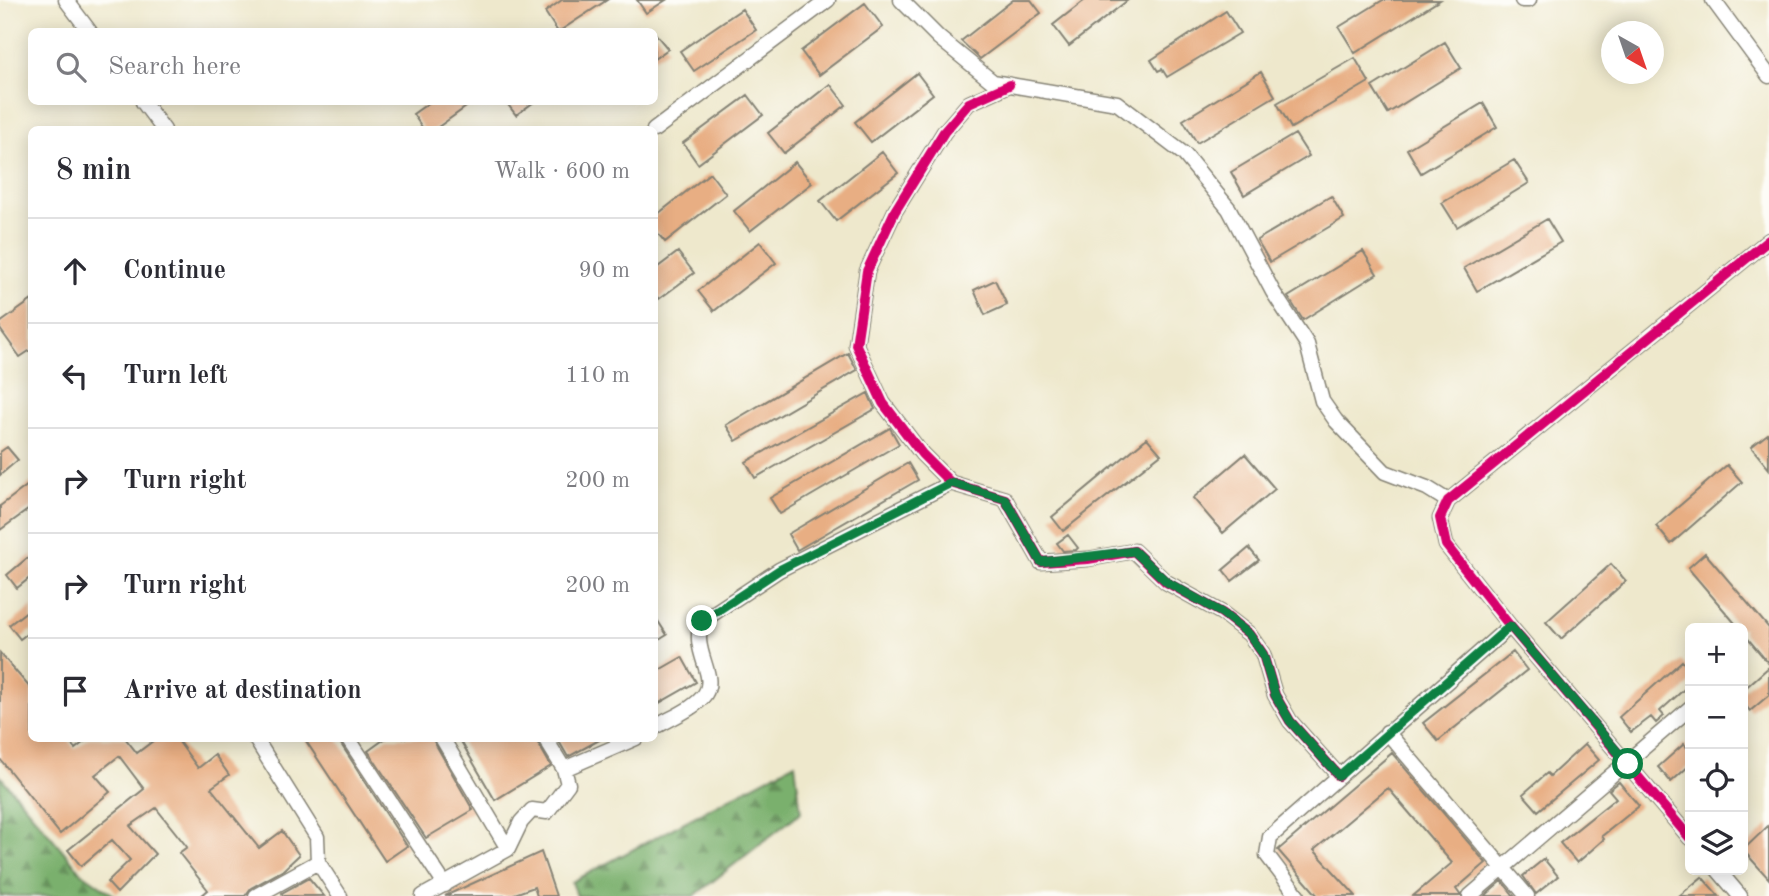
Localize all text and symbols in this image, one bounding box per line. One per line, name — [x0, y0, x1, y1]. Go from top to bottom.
north arrow — [1601, 21, 1664, 84]
search box — [28, 28, 658, 105]
icon: search — [52, 48, 90, 86]
text: Search here — [108, 54, 241, 80]
text: 8 min — [56, 156, 131, 186]
text: Walk · 600 m — [494, 160, 630, 183]
icon: ahead — [56, 252, 94, 290]
text: Continue — [123, 258, 226, 284]
text: 90 m — [579, 259, 630, 282]
icon: left — [56, 357, 94, 395]
text: Turn left — [123, 363, 228, 389]
text: 110 m — [565, 364, 630, 387]
icon: right — [56, 462, 94, 500]
text: Turn right — [123, 468, 246, 494]
text: 200 m — [565, 469, 630, 492]
icon: right — [56, 567, 94, 605]
text: Turn right — [123, 573, 246, 599]
text: 200 m — [565, 574, 630, 597]
route end — [686, 605, 717, 636]
map controls — [1685, 623, 1748, 875]
button: + — [1685, 623, 1748, 686]
icon: arrive — [56, 672, 94, 710]
text: Arrive at destination — [123, 678, 362, 704]
button: − — [1685, 686, 1748, 749]
route start — [1612, 748, 1643, 779]
button: locate — [1685, 749, 1748, 812]
button: layers — [1685, 812, 1748, 875]

